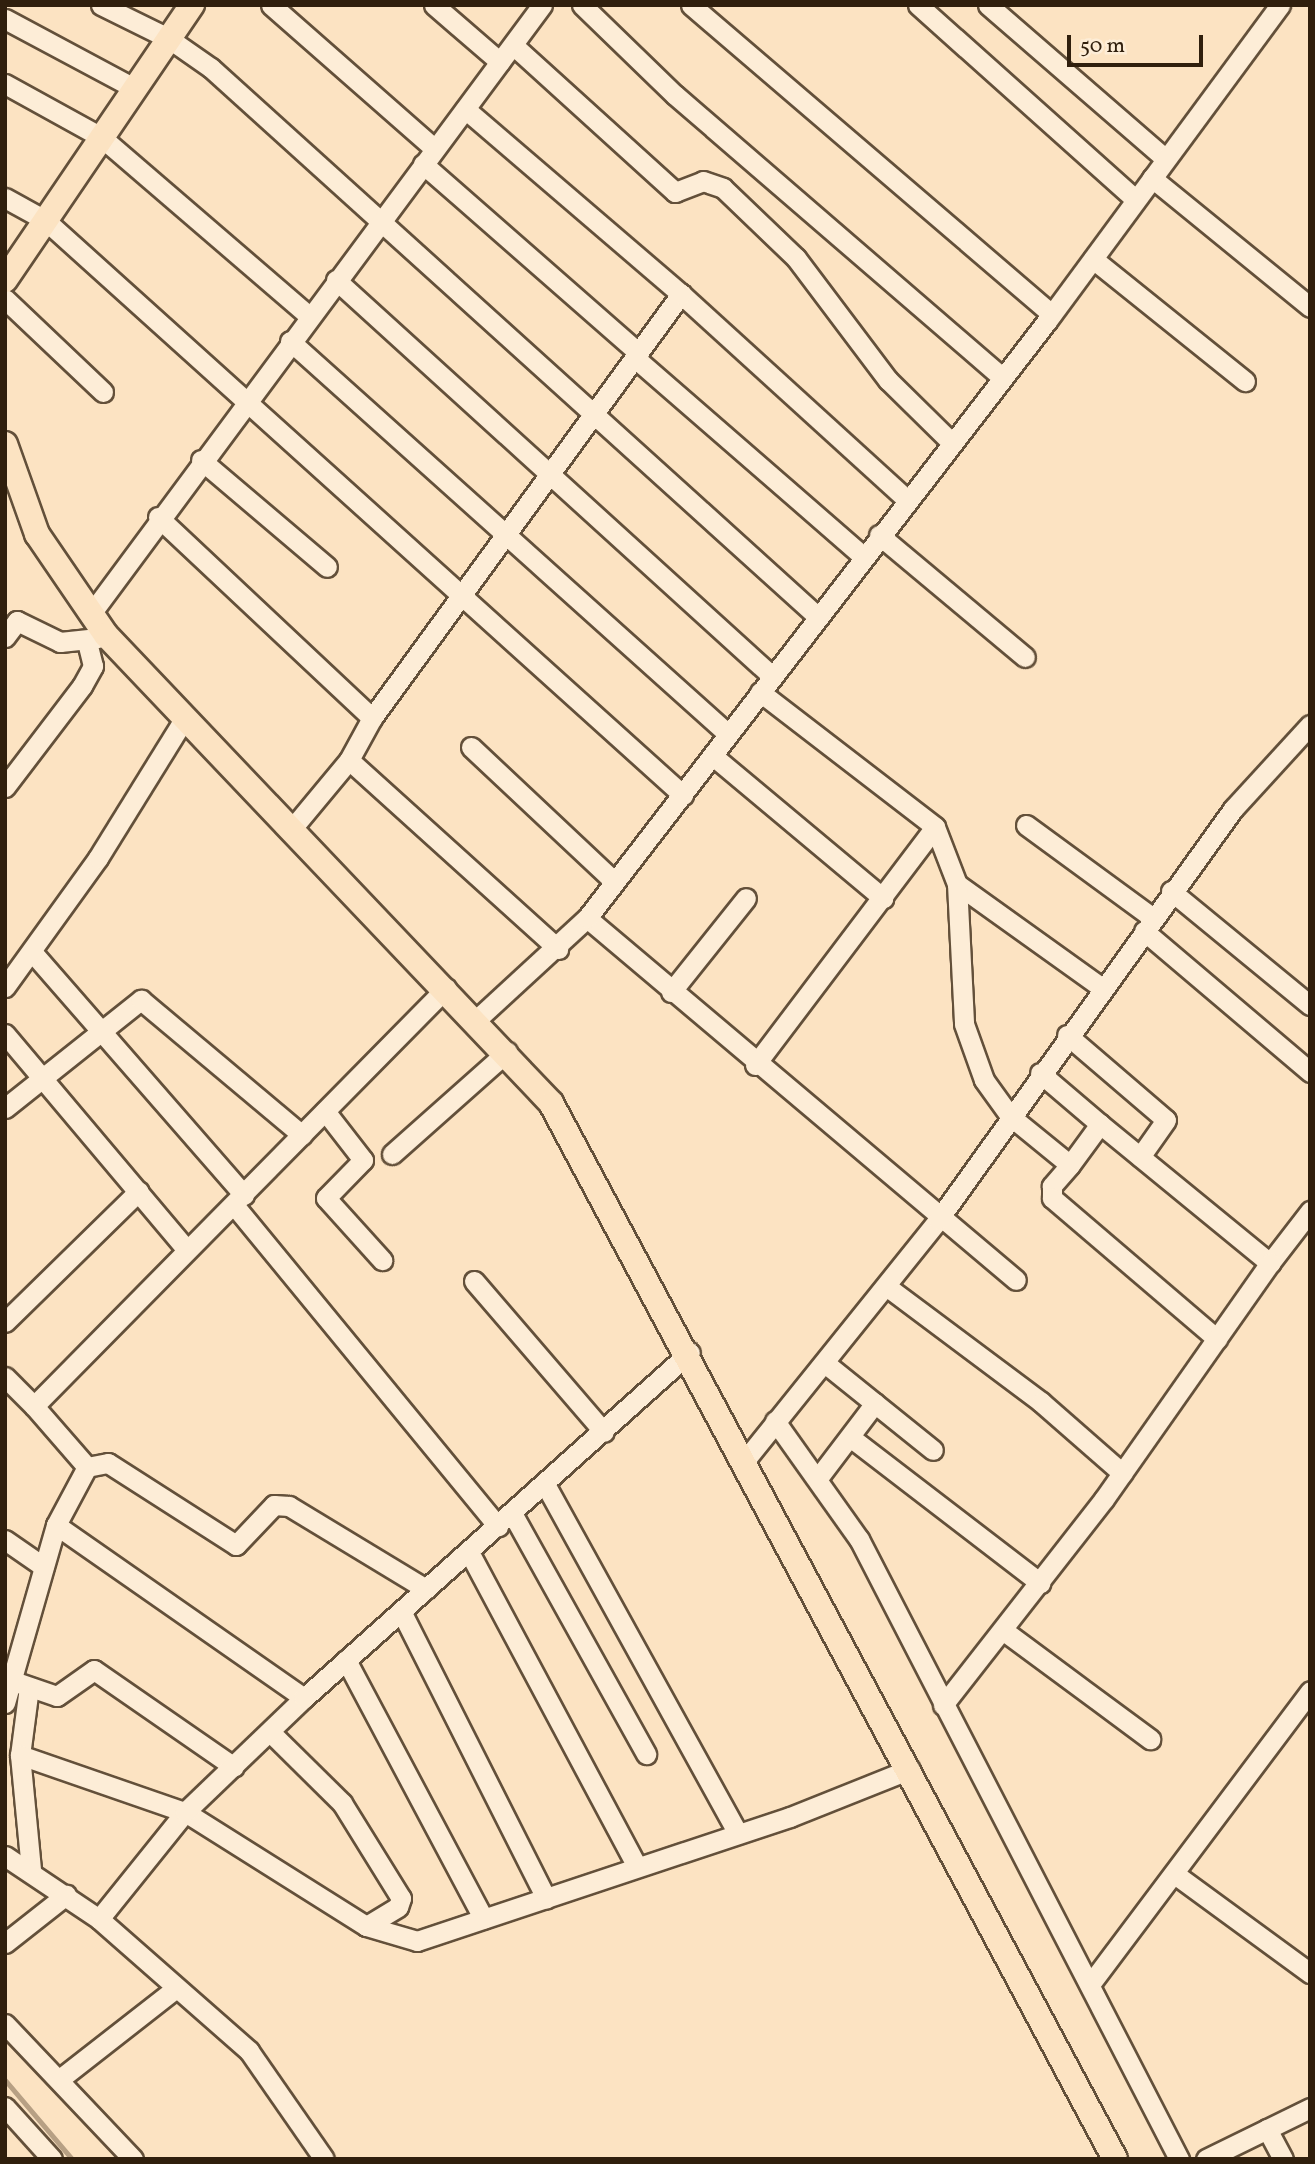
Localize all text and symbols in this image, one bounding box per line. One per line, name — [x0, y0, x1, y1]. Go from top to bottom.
scale bar — [1070, 21, 1206, 65]
text: 50 m — [1080, 32, 1125, 61]

